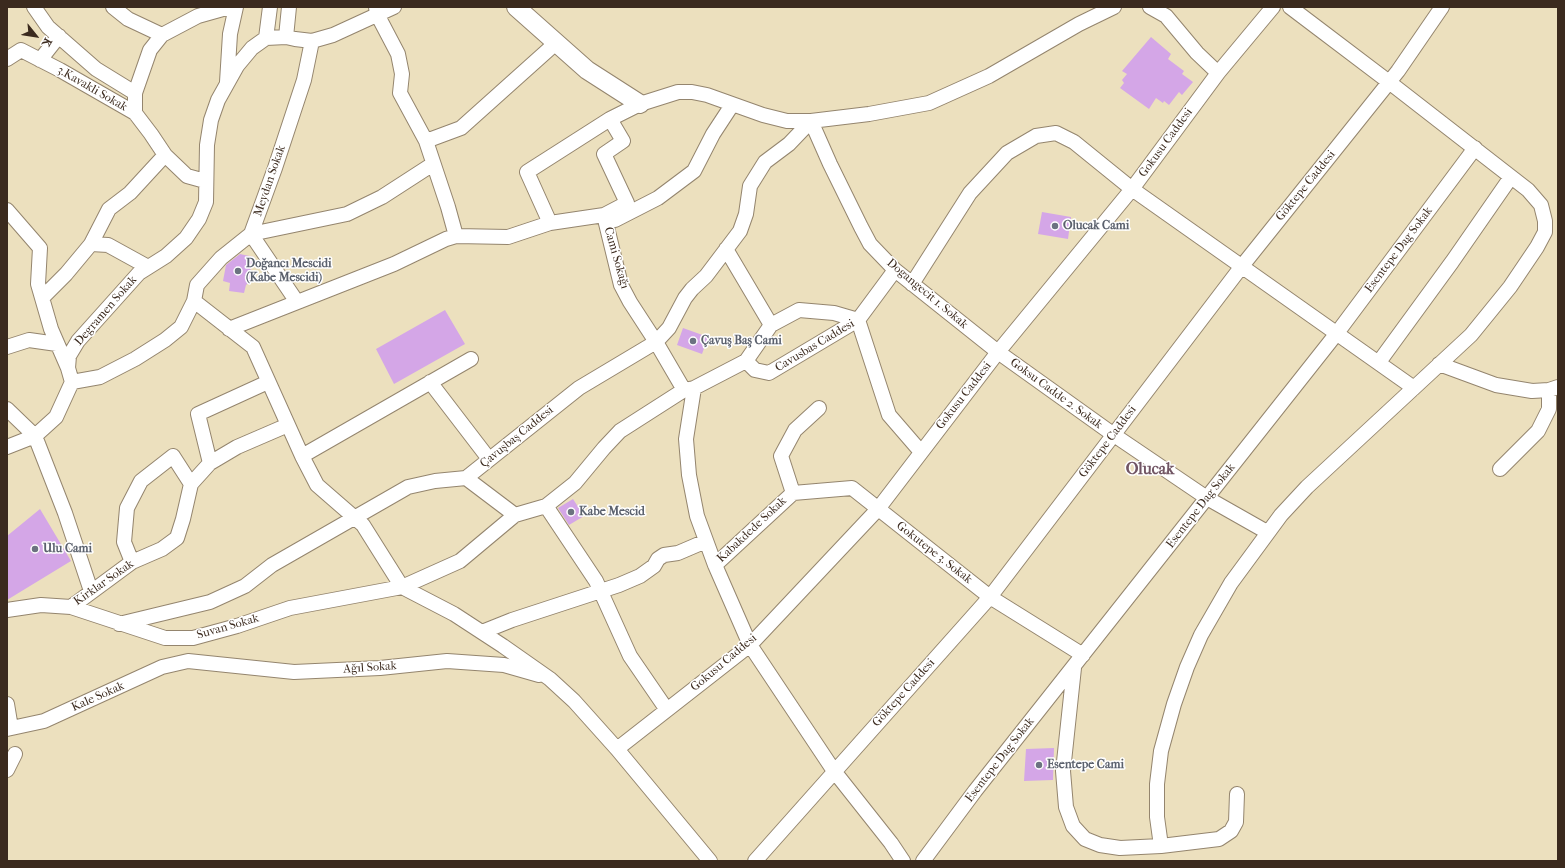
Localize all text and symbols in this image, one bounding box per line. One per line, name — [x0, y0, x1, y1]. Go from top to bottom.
north arrow — [16, 16, 56, 56]
text: K — [39, 36, 54, 49]
street label: 3.Kavakli Sokak — [54, 63, 130, 115]
street label: Gokusu Caddesi — [1136, 106, 1196, 180]
street label: Meydan Sokak — [251, 144, 289, 218]
street label: Göktepe Caddesi — [1273, 148, 1339, 224]
street label: Esentepe Dag Sokak — [1362, 204, 1436, 296]
place label: Olucak Cami — [1063, 219, 1129, 233]
marker: Olucak Cami — [1050, 221, 1060, 231]
street label: Cami Sokağı — [600, 225, 632, 291]
street label: Dogangecit 1. Sokak — [884, 256, 970, 332]
place label: Doğancı Mescidi (Kabe Mescidi) — [246, 257, 332, 285]
marker: Doğancı Mescidi (Kabe Mescidi) — [233, 266, 243, 276]
street label: Degramen Sokak — [72, 273, 140, 349]
street label: Cavusbas Caddesi — [773, 317, 857, 375]
place label: Çavuş Baş Cami — [701, 334, 782, 348]
marker: Çavuş Baş Cami — [688, 336, 698, 346]
street label: Goksu Cadde 2. Sokak — [1007, 356, 1105, 432]
street label: Gokusu Caddesi — [933, 359, 995, 433]
street label: Çavuşbaş Caddesi — [477, 403, 557, 471]
street label: Göktepe Caddesi — [1076, 403, 1140, 481]
district label: Olucak — [1126, 460, 1174, 480]
street label: Esentepe Dag Sokak — [1163, 461, 1239, 551]
street label: Kabakdede Sokak — [714, 494, 790, 566]
place label: Kabe Mescid — [579, 505, 645, 519]
marker: Kabe Mescid — [566, 507, 576, 517]
street label: Gokutepe 3. Sokak — [893, 519, 975, 587]
place label: Ulu Cami — [43, 542, 92, 556]
marker: Ulu Cami — [30, 544, 40, 554]
street label: Kirklar Sokak — [71, 557, 137, 609]
street label: Suvan Sokak — [195, 611, 261, 643]
street label: Gokusu Caddesi — [688, 631, 760, 695]
street label: Göktepe Caddesi — [870, 656, 938, 730]
street label: Ağıl Sokak — [343, 659, 397, 677]
street label: Kale Sokak — [69, 679, 127, 715]
street label: Esentepe Dag Sokak — [962, 715, 1038, 805]
place label: Esentepe Cami — [1047, 758, 1124, 772]
marker: Esentepe Cami — [1034, 760, 1044, 770]

